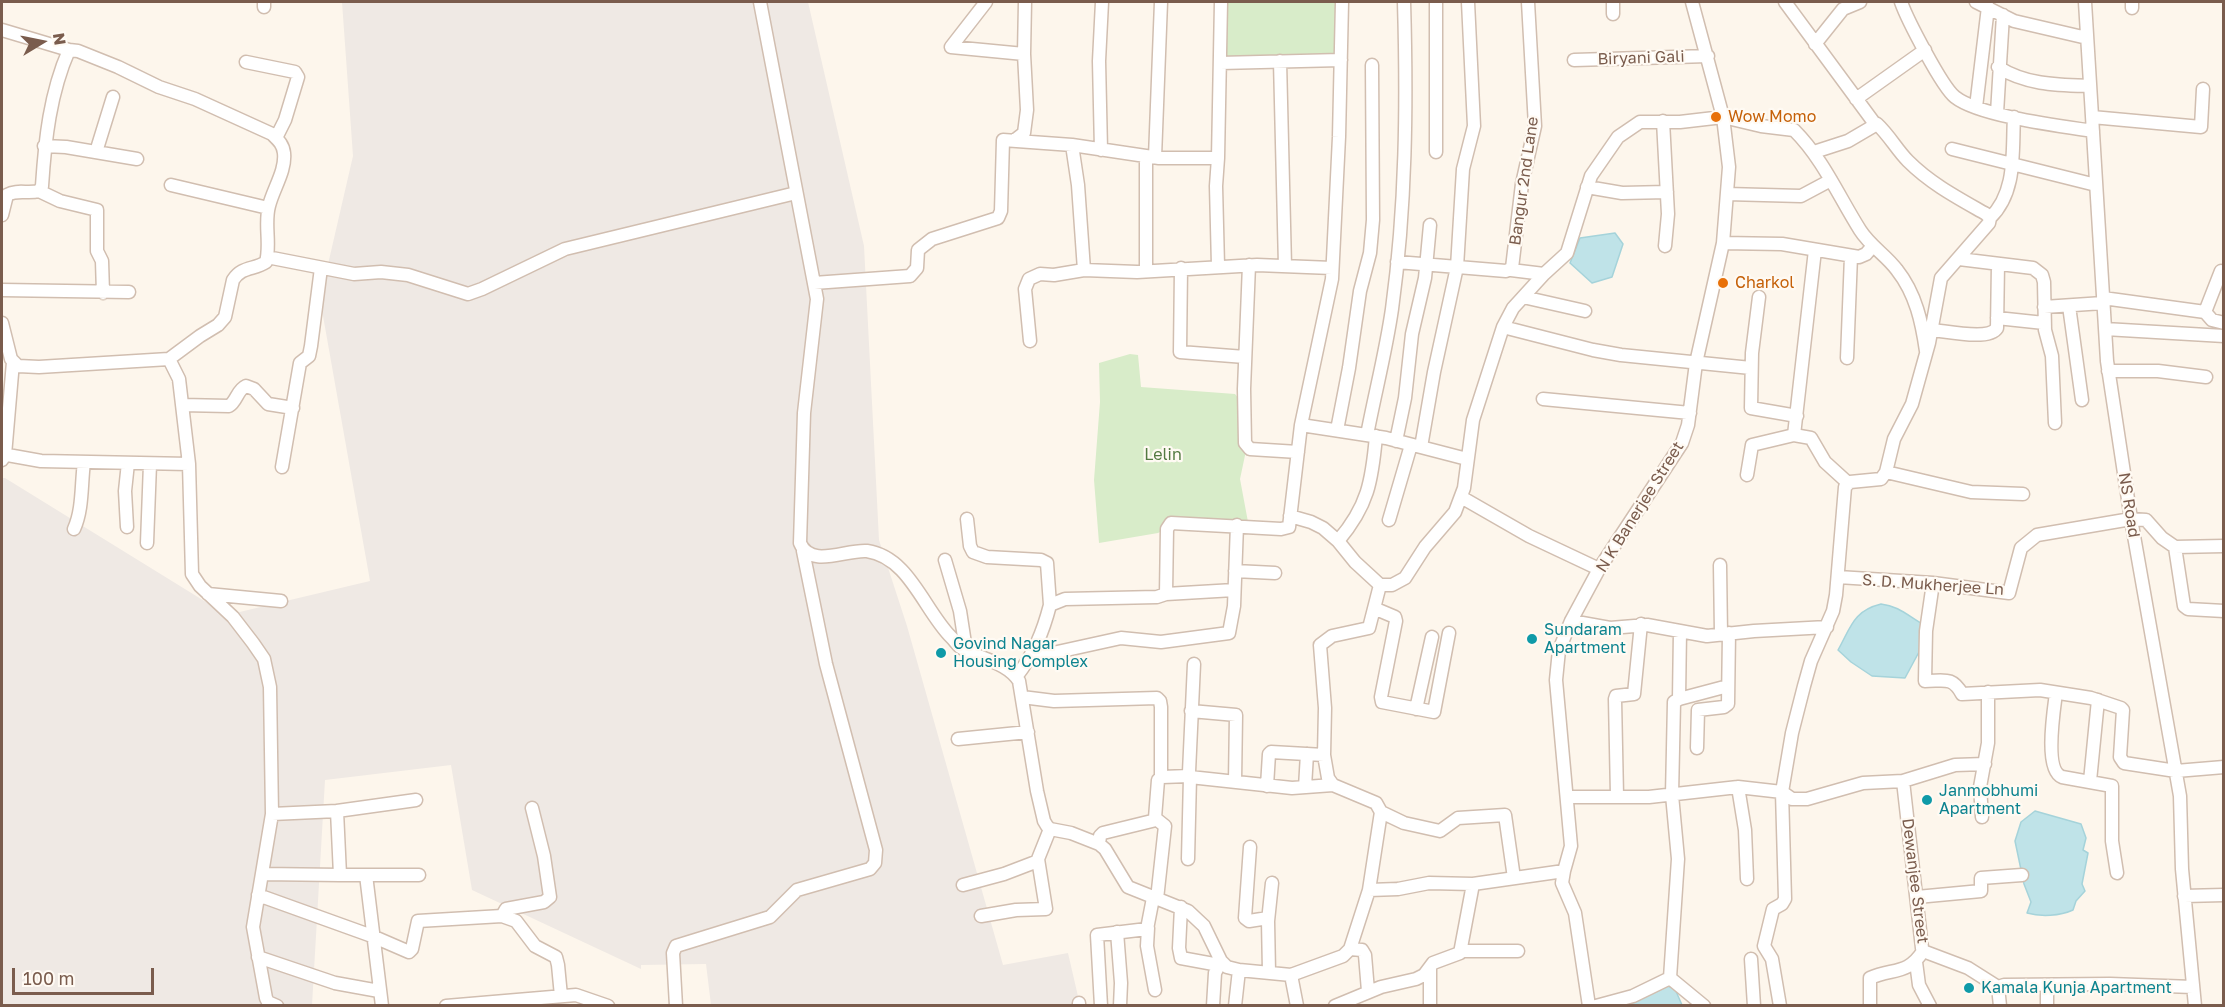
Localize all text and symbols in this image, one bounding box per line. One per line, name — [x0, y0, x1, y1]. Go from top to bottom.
north arrow — [12, 12, 72, 72]
text: N — [49, 31, 71, 47]
street label: Biryani Gali — [1597, 47, 1685, 69]
place label: Wow Momo — [1728, 107, 1816, 127]
marker: Wow Momo — [1709, 110, 1723, 124]
street label: Bangur 2nd Lane — [1505, 115, 1543, 247]
place label: Charkol — [1735, 273, 1794, 293]
marker: Charkol — [1716, 276, 1730, 290]
street label: N K Banerjee Street — [1592, 438, 1688, 576]
park label: Lelin — [1144, 445, 1182, 465]
street label: NS Road — [2114, 471, 2144, 539]
street label: S. D. Mukherjee Ln — [1861, 570, 2005, 600]
place label: Sundaram Apartment — [1544, 620, 1626, 658]
marker: Sundaram Apartment — [1525, 632, 1539, 646]
place label: Govind Nagar Housing Complex — [953, 634, 1088, 672]
marker: Govind Nagar Housing Complex — [934, 646, 948, 660]
place label: Janmobhumi Apartment — [1939, 781, 2038, 819]
marker: Janmobhumi Apartment — [1920, 793, 1934, 807]
street label: Dewanjee Street — [1898, 817, 1932, 945]
scale bar — [15, 956, 158, 994]
text: 100 m — [23, 967, 74, 989]
place label: Kamala Kunja Apartment — [1981, 978, 2172, 998]
marker: Kamala Kunja Apartment — [1962, 981, 1976, 995]

